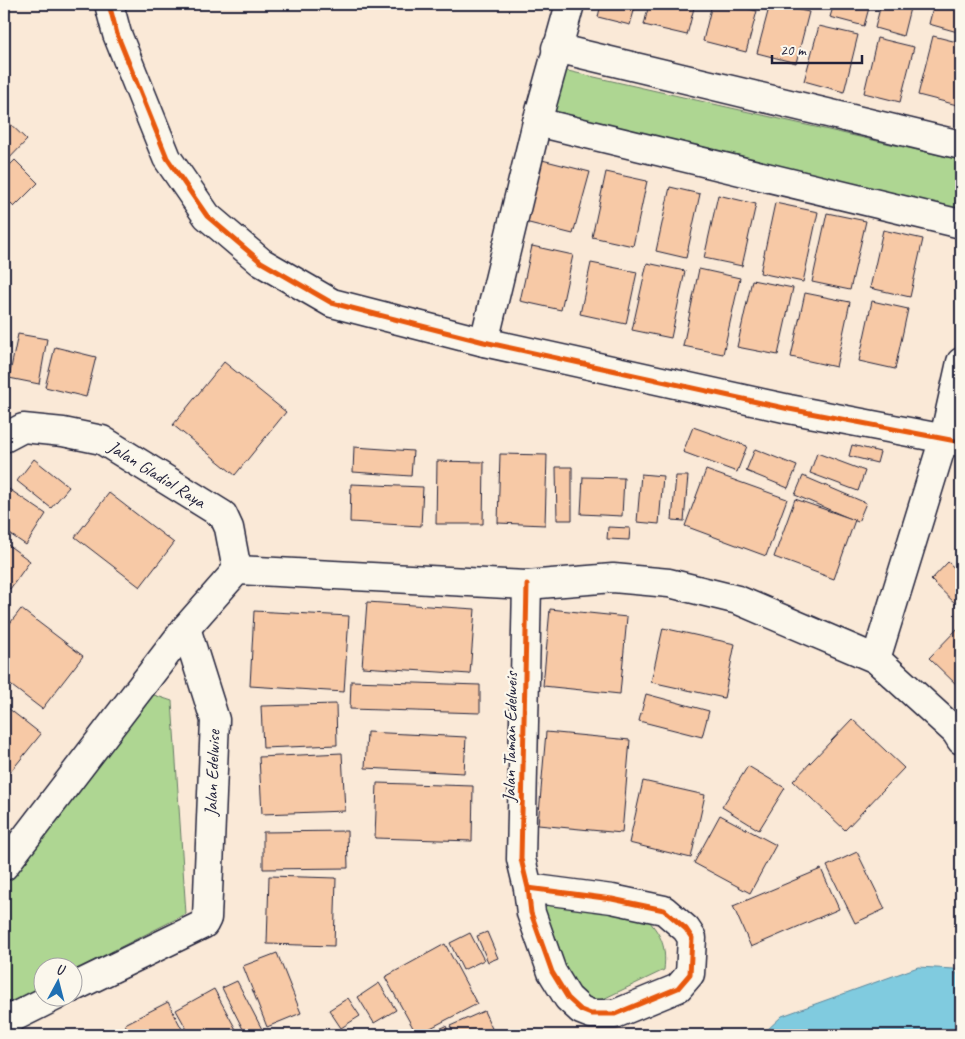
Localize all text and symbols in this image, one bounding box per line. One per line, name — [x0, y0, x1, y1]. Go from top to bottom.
scale bar — [772, 32, 862, 64]
text: 20 m — [780, 41, 807, 60]
street label: Jalan Gladiol Raya — [104, 435, 211, 513]
street label: Jalan Taman Edelweis — [498, 670, 522, 803]
street label: Jalan Edelwise — [199, 728, 225, 817]
north arrow — [32, 956, 82, 1006]
text: U — [55, 961, 67, 979]

